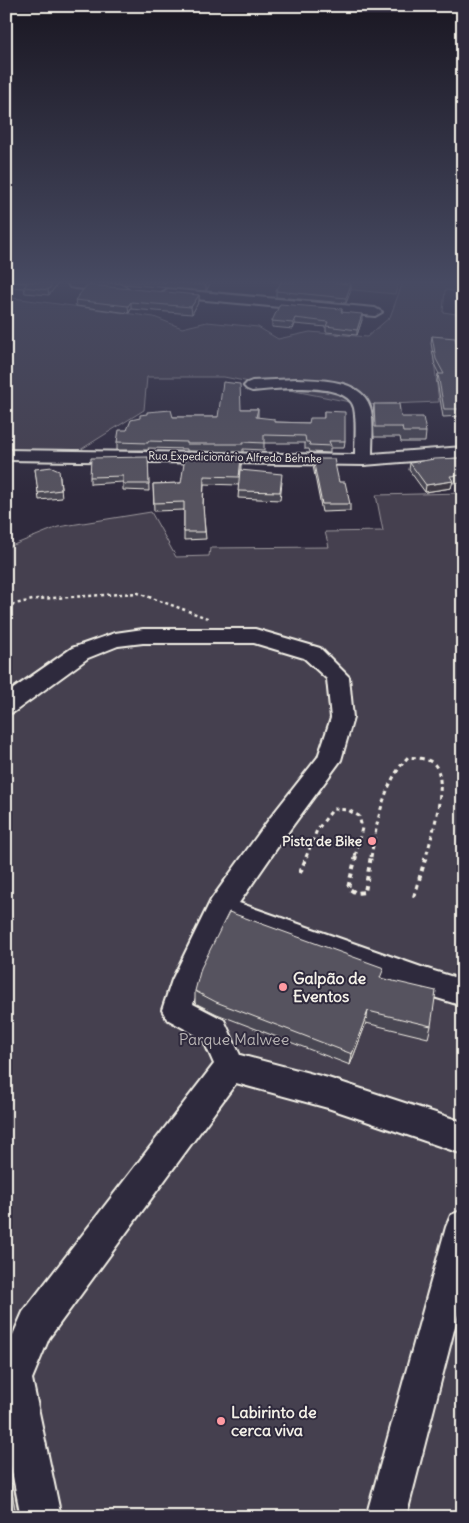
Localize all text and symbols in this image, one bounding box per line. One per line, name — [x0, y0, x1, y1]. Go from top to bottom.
street label: Rua Expedicionário Alfredo Behnke — [148, 448, 322, 466]
place label: Pista de Bike — [282, 832, 362, 850]
marker: Pista de Bike — [366, 835, 378, 847]
place label: Galpão de Eventos — [293, 968, 367, 1006]
marker: Galpão de Eventos — [277, 981, 289, 993]
park label: Parque Malwee — [179, 1029, 289, 1049]
place label: Labirinto de cerca viva — [231, 1402, 317, 1440]
marker: Labirinto de cerca viva — [215, 1415, 227, 1427]

